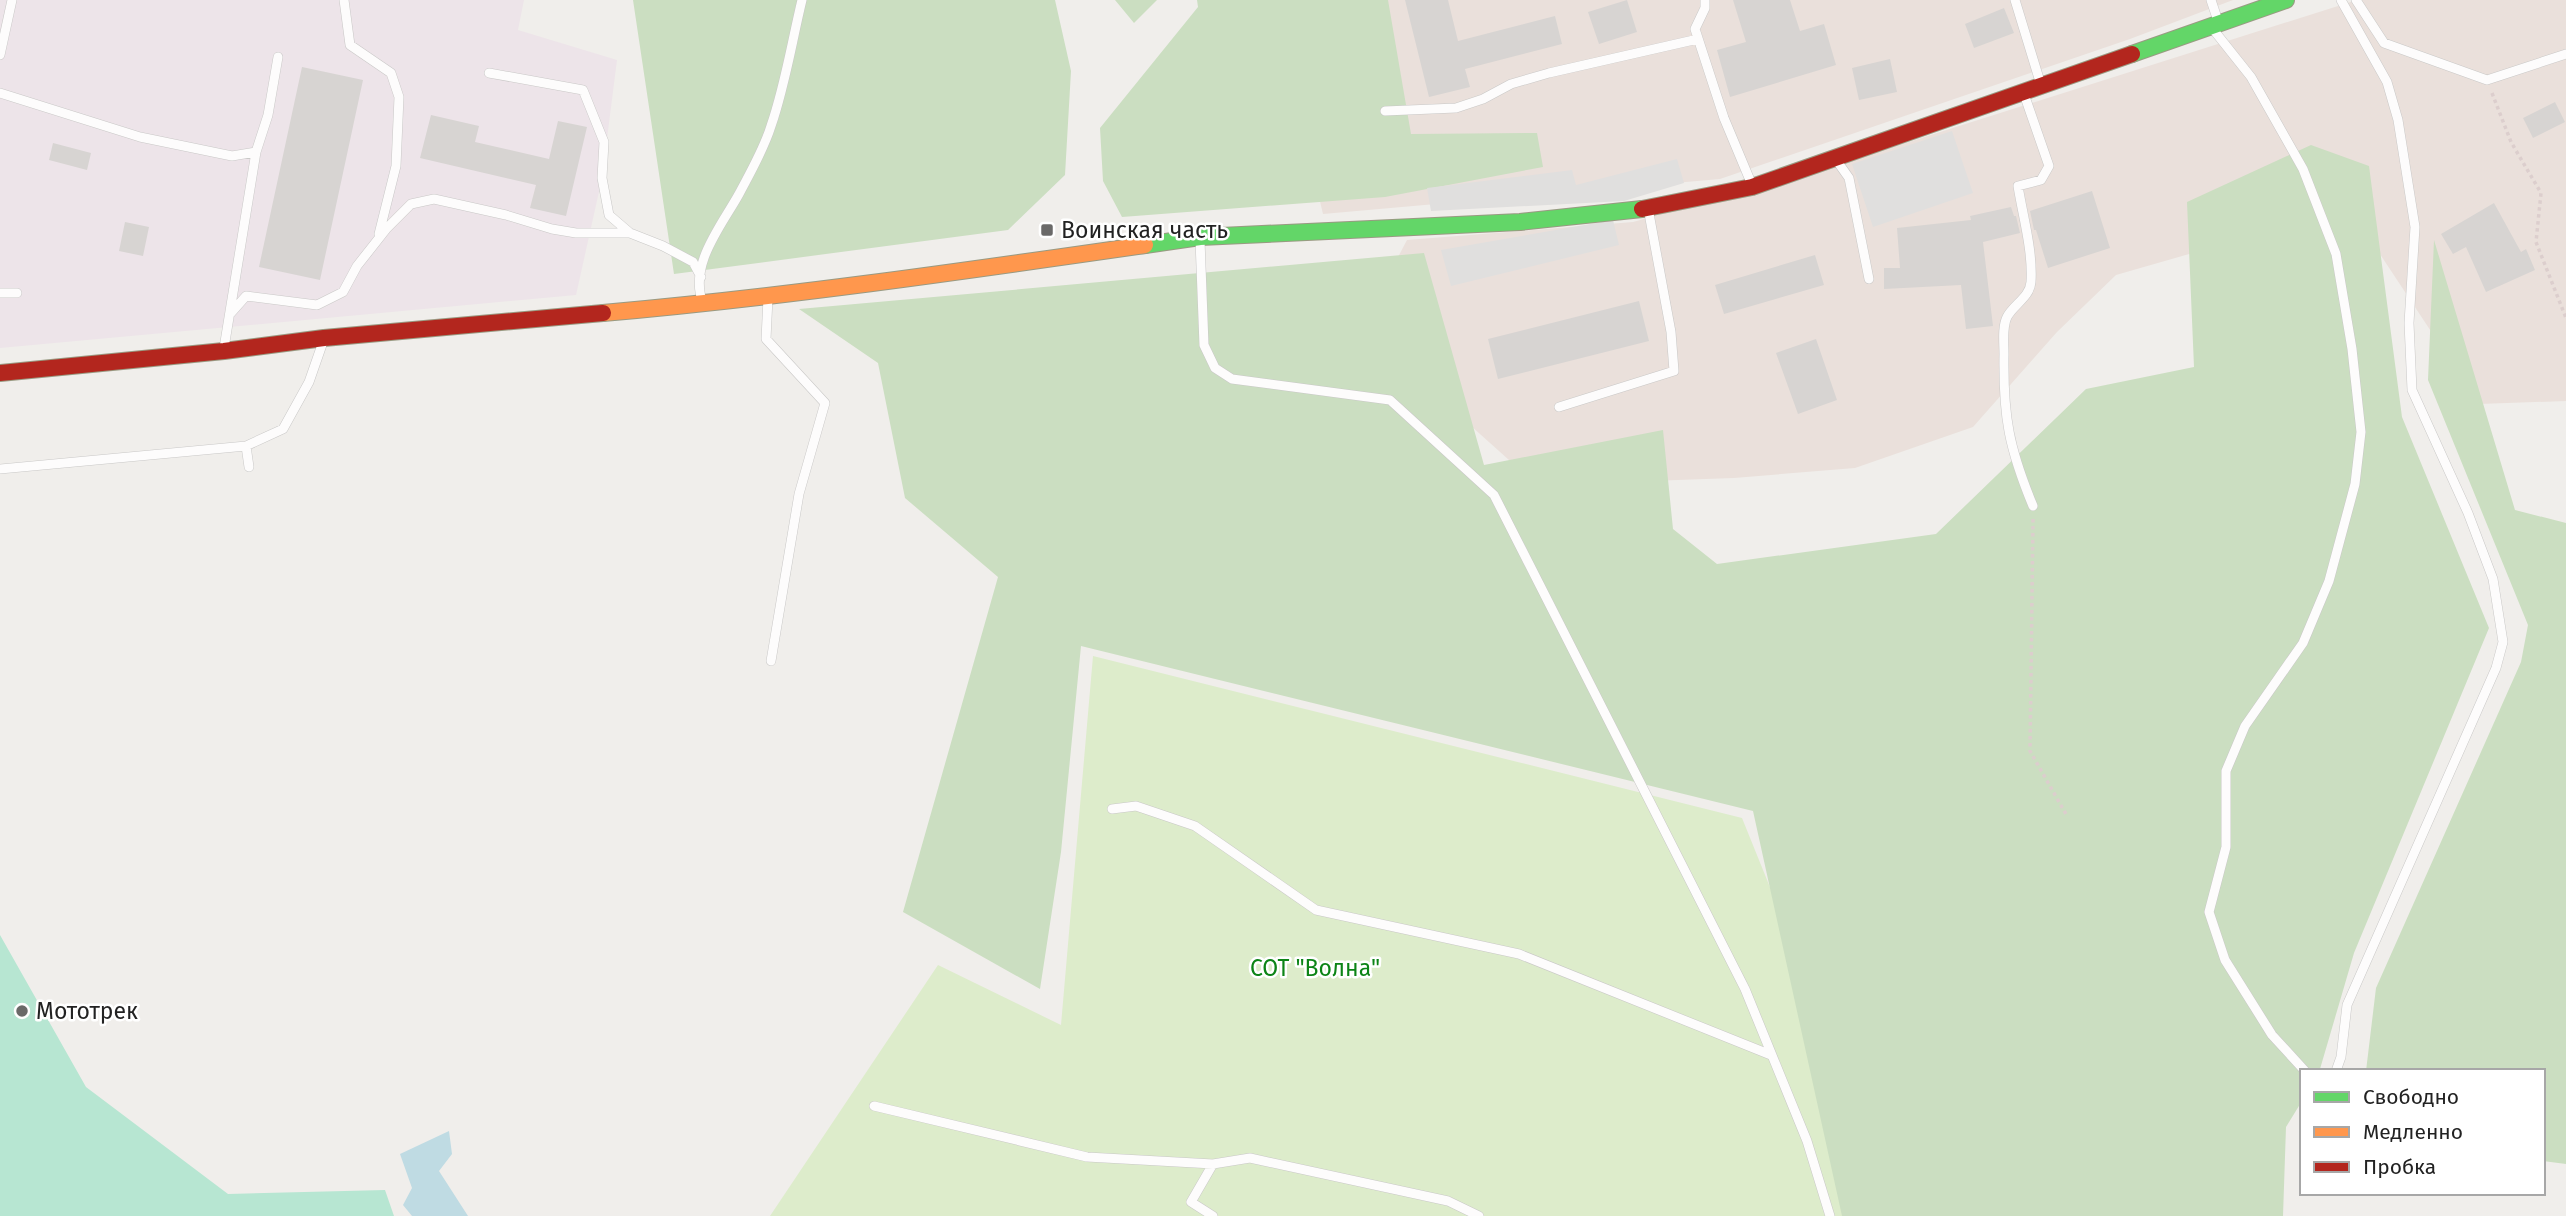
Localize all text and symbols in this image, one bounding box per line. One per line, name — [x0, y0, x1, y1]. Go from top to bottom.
place label: Воинская часть — [1061, 216, 1228, 244]
marker: Воинская часть — [1039, 222, 1055, 238]
park label: СОТ "Волна" — [1250, 954, 1380, 982]
place label: Мототрек — [36, 997, 138, 1025]
marker: Мототрек — [14, 1003, 30, 1019]
legend — [2300, 1069, 2545, 1195]
text: Свободно — [2363, 1084, 2459, 1110]
text: Медленно — [2363, 1119, 2463, 1145]
text: Пробка — [2363, 1154, 2436, 1180]

